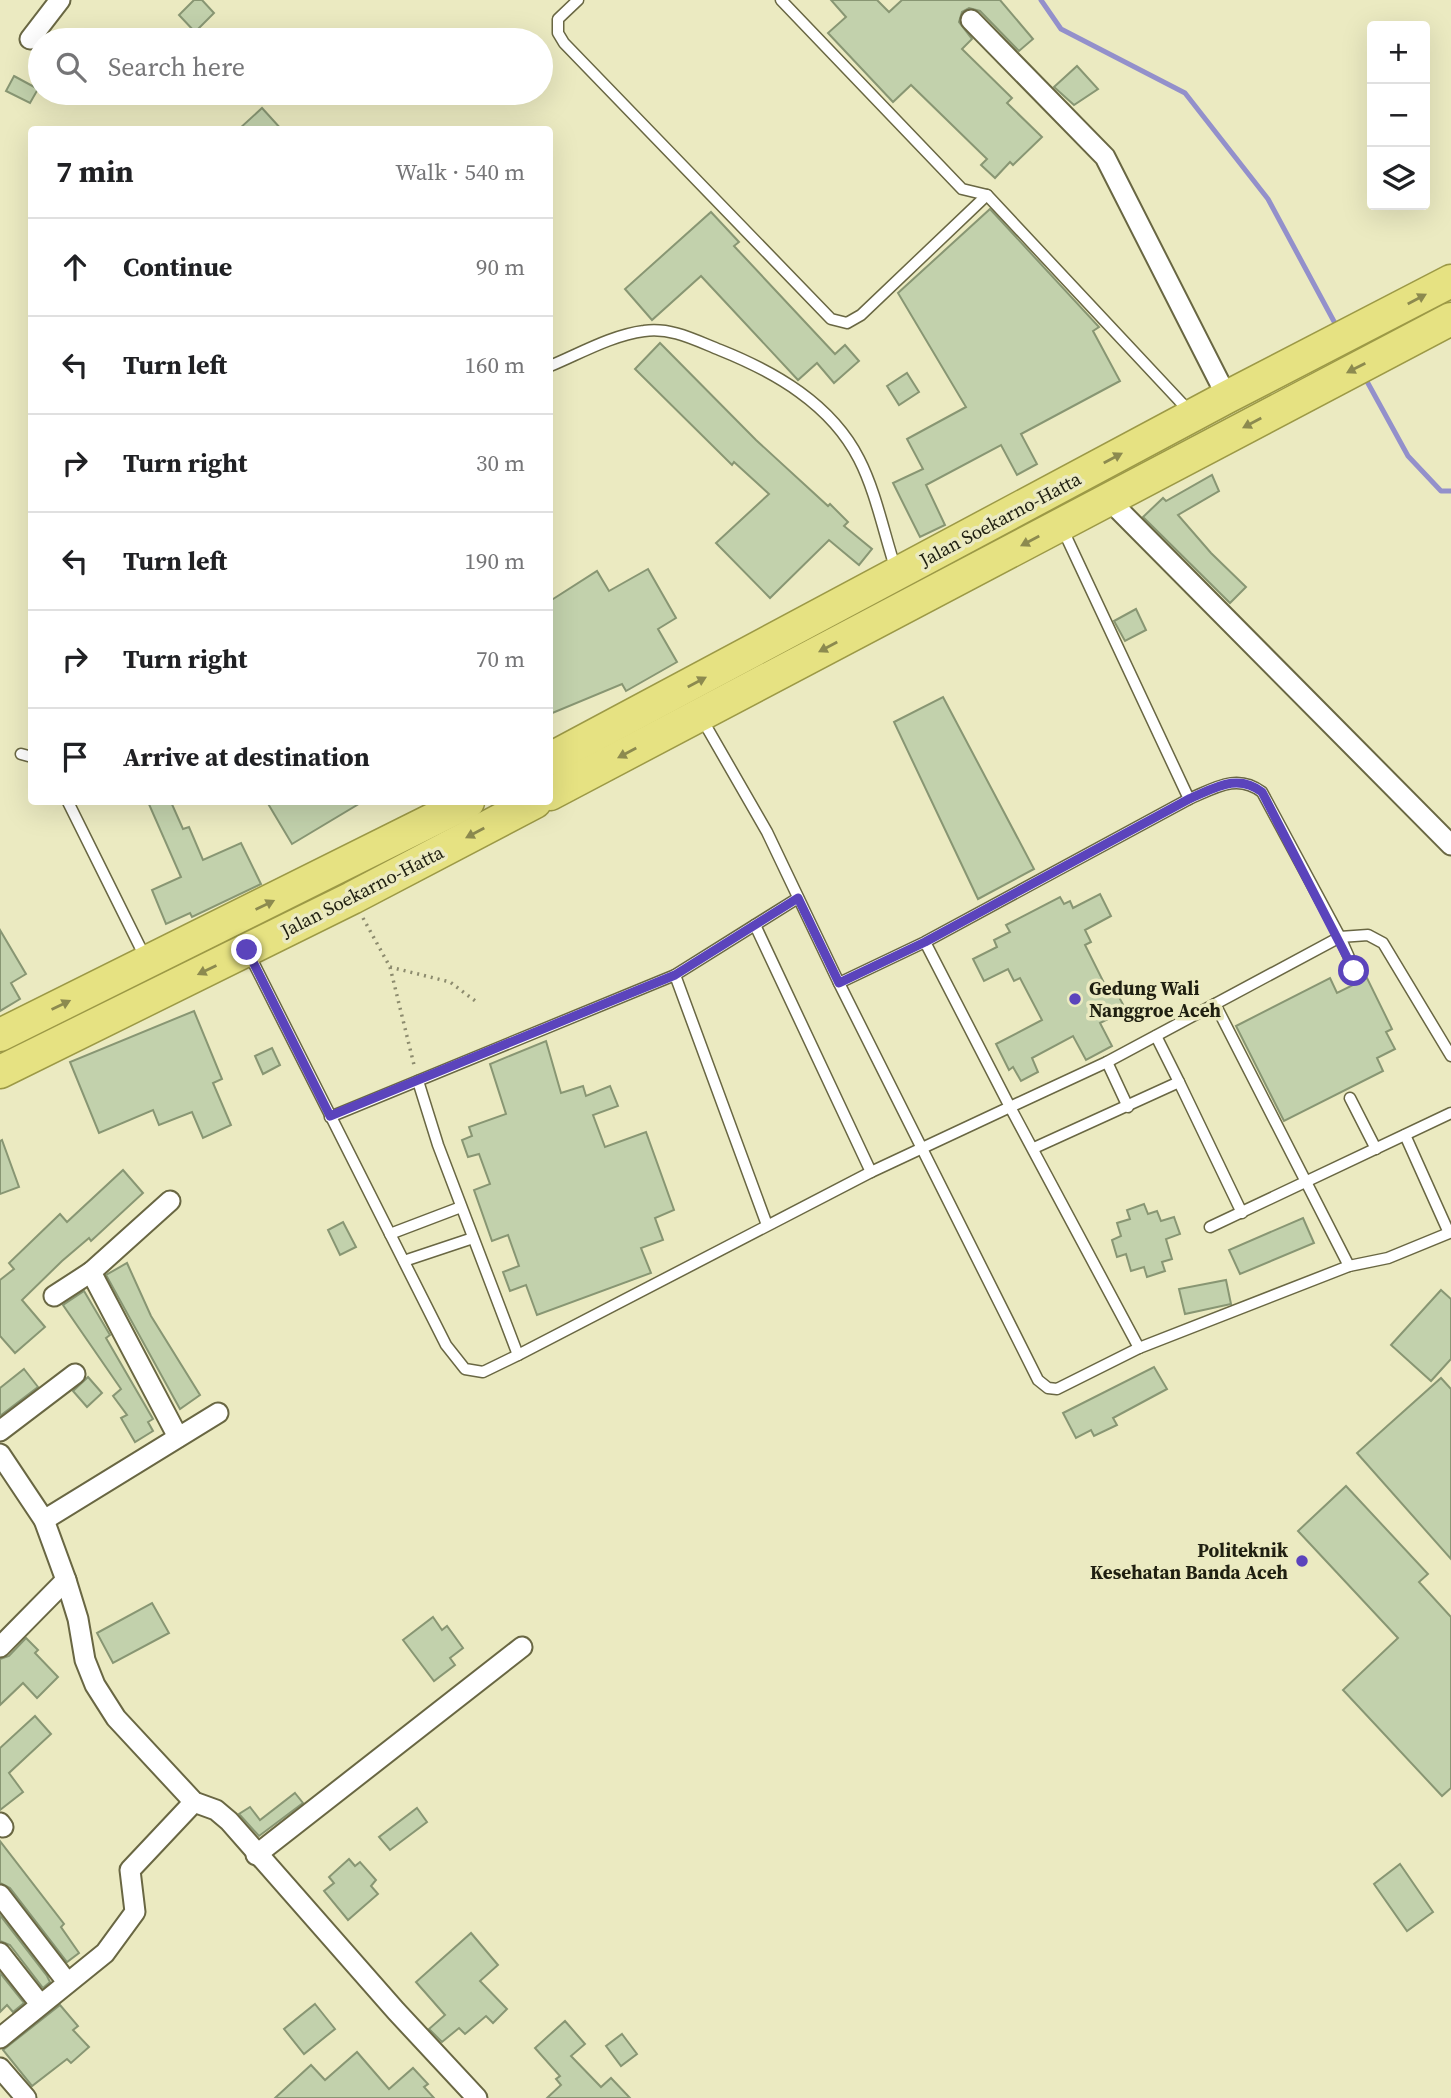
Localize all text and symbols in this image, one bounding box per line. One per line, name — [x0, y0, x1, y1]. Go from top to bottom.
map controls — [1367, 21, 1430, 210]
button: + — [1367, 21, 1430, 84]
search box — [28, 28, 553, 105]
icon: search — [52, 48, 90, 86]
text: Search here — [108, 49, 245, 85]
button: − — [1367, 84, 1430, 147]
button: layers — [1367, 147, 1430, 210]
text: 7 min — [56, 151, 134, 192]
text: Walk · 540 m — [395, 156, 525, 188]
icon: ahead — [56, 248, 94, 286]
text: Continue — [123, 249, 232, 285]
text: 90 m — [476, 251, 525, 283]
one-way arrow — [1407, 294, 1427, 305]
icon: left — [56, 346, 94, 384]
text: Turn left — [123, 347, 227, 383]
text: 160 m — [464, 349, 525, 381]
one-way arrow — [1346, 363, 1366, 374]
one-way arrow — [1242, 417, 1262, 428]
icon: right — [56, 444, 94, 482]
text: Turn right — [123, 445, 247, 481]
text: 30 m — [476, 447, 525, 479]
one-way arrow — [1103, 452, 1123, 464]
street label: Jalan Soekarno-Hatta — [914, 465, 1086, 573]
one-way arrow — [1019, 534, 1039, 546]
icon: left — [56, 542, 94, 580]
text: Turn left — [123, 543, 227, 579]
text: 190 m — [464, 545, 525, 577]
icon: right — [56, 640, 94, 678]
text: Turn right — [123, 641, 247, 677]
one-way arrow — [819, 641, 838, 653]
text: 70 m — [476, 643, 525, 675]
one-way arrow — [687, 676, 707, 688]
icon: arrive — [56, 738, 94, 776]
text: Arrive at destination — [123, 739, 370, 775]
one-way arrow — [617, 747, 637, 759]
one-way arrow — [465, 828, 485, 839]
street label: Jalan Soekarno-Hatta — [275, 839, 448, 944]
one-way arrow — [255, 899, 275, 910]
route end — [231, 934, 262, 965]
route start — [1338, 955, 1369, 986]
one-way arrow — [197, 964, 217, 975]
place label: Gedung Wali Nanggroe Aceh — [1089, 975, 1221, 1023]
marker: Gedung Wali Nanggroe Aceh — [1067, 991, 1083, 1007]
one-way arrow — [51, 999, 71, 1011]
place label: Politeknik Kesehatan Banda Aceh — [1090, 1537, 1289, 1585]
marker: Politeknik Kesehatan Banda Aceh — [1294, 1553, 1310, 1569]

